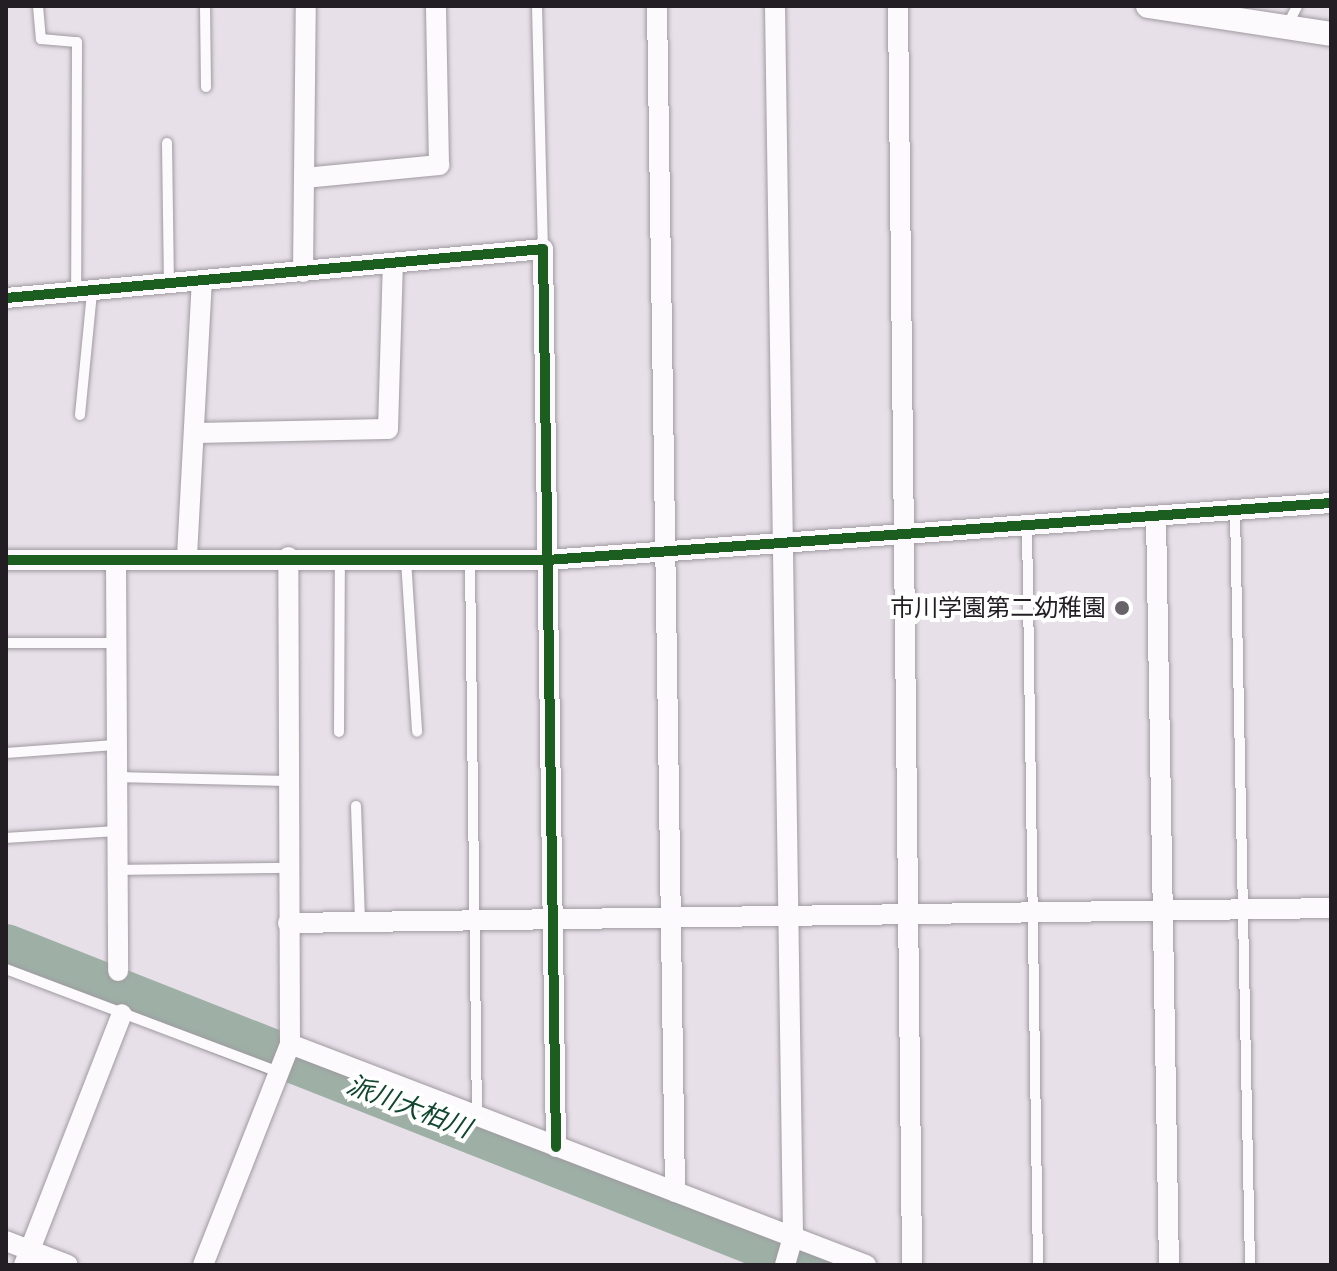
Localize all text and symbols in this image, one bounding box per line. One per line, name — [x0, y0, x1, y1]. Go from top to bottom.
place label: 市川学園第二幼稚園 — [890, 594, 1106, 622]
marker: 市川学園第二幼稚園 — [1113, 599, 1131, 617]
water label: 派川大柏川 — [343, 1068, 475, 1144]

